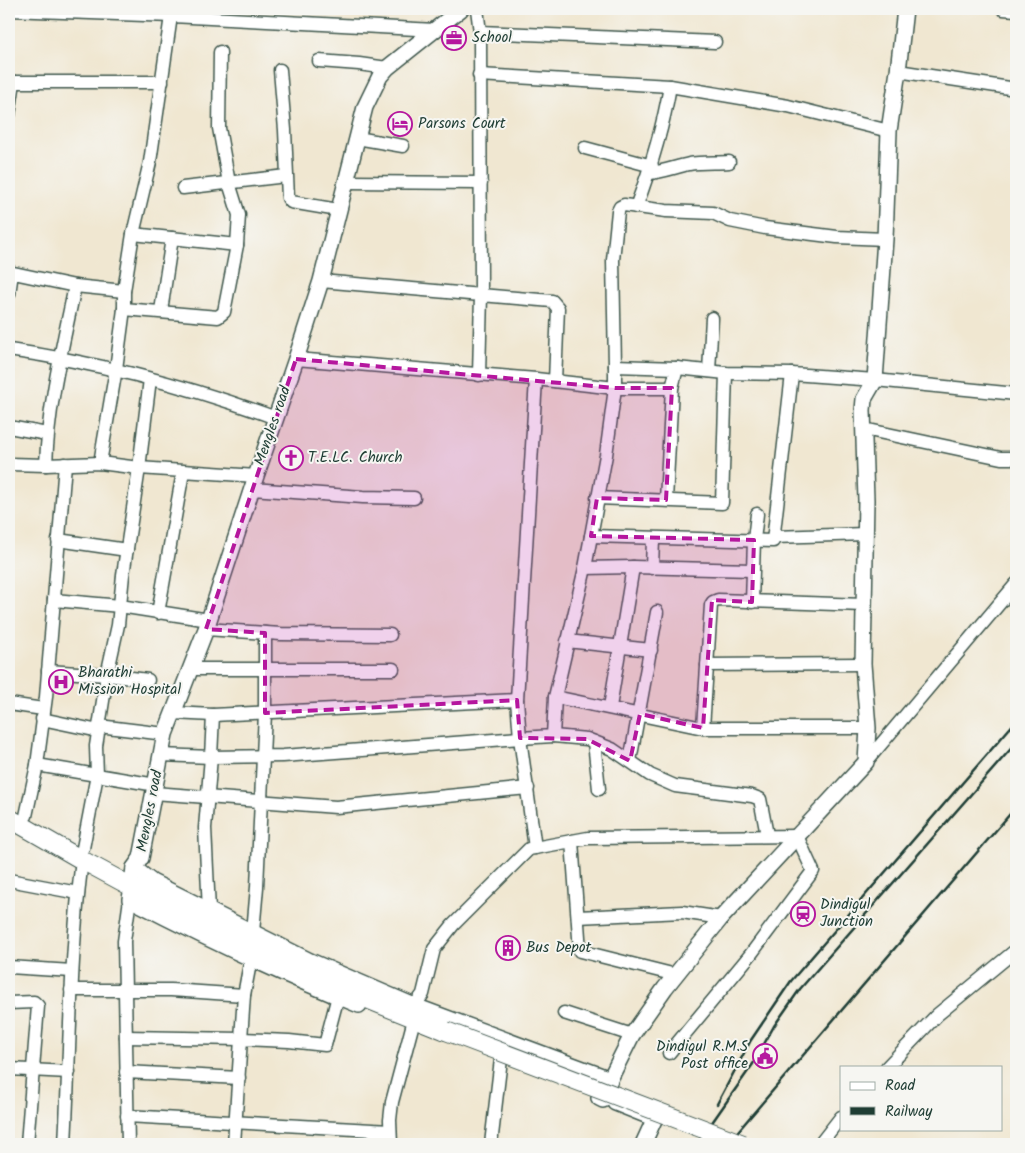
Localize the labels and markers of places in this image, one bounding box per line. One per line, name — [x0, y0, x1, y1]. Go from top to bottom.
office icon: School — [441, 25, 467, 51]
place label: School — [472, 26, 512, 50]
hotel icon: Parsons Court — [387, 111, 413, 137]
place label: Parsons Court — [418, 112, 506, 136]
church icon: T.E.LC. Church — [278, 445, 304, 471]
place label: T.E.LC. Church — [308, 446, 403, 470]
place label: Bharathi Mission Hospital — [78, 661, 181, 702]
hospital icon: Bharathi Mission Hospital — [48, 669, 74, 695]
place label: Dindigul Junction — [820, 893, 873, 934]
station icon: Dindigul Junction — [790, 901, 816, 927]
building icon: Bus Depot — [495, 935, 521, 961]
place label: Bus Depot — [526, 936, 592, 960]
place label: Dindigul R.M.S Post office — [656, 1035, 748, 1076]
public building icon: Dindigul R.M.S Post office — [752, 1043, 778, 1069]

